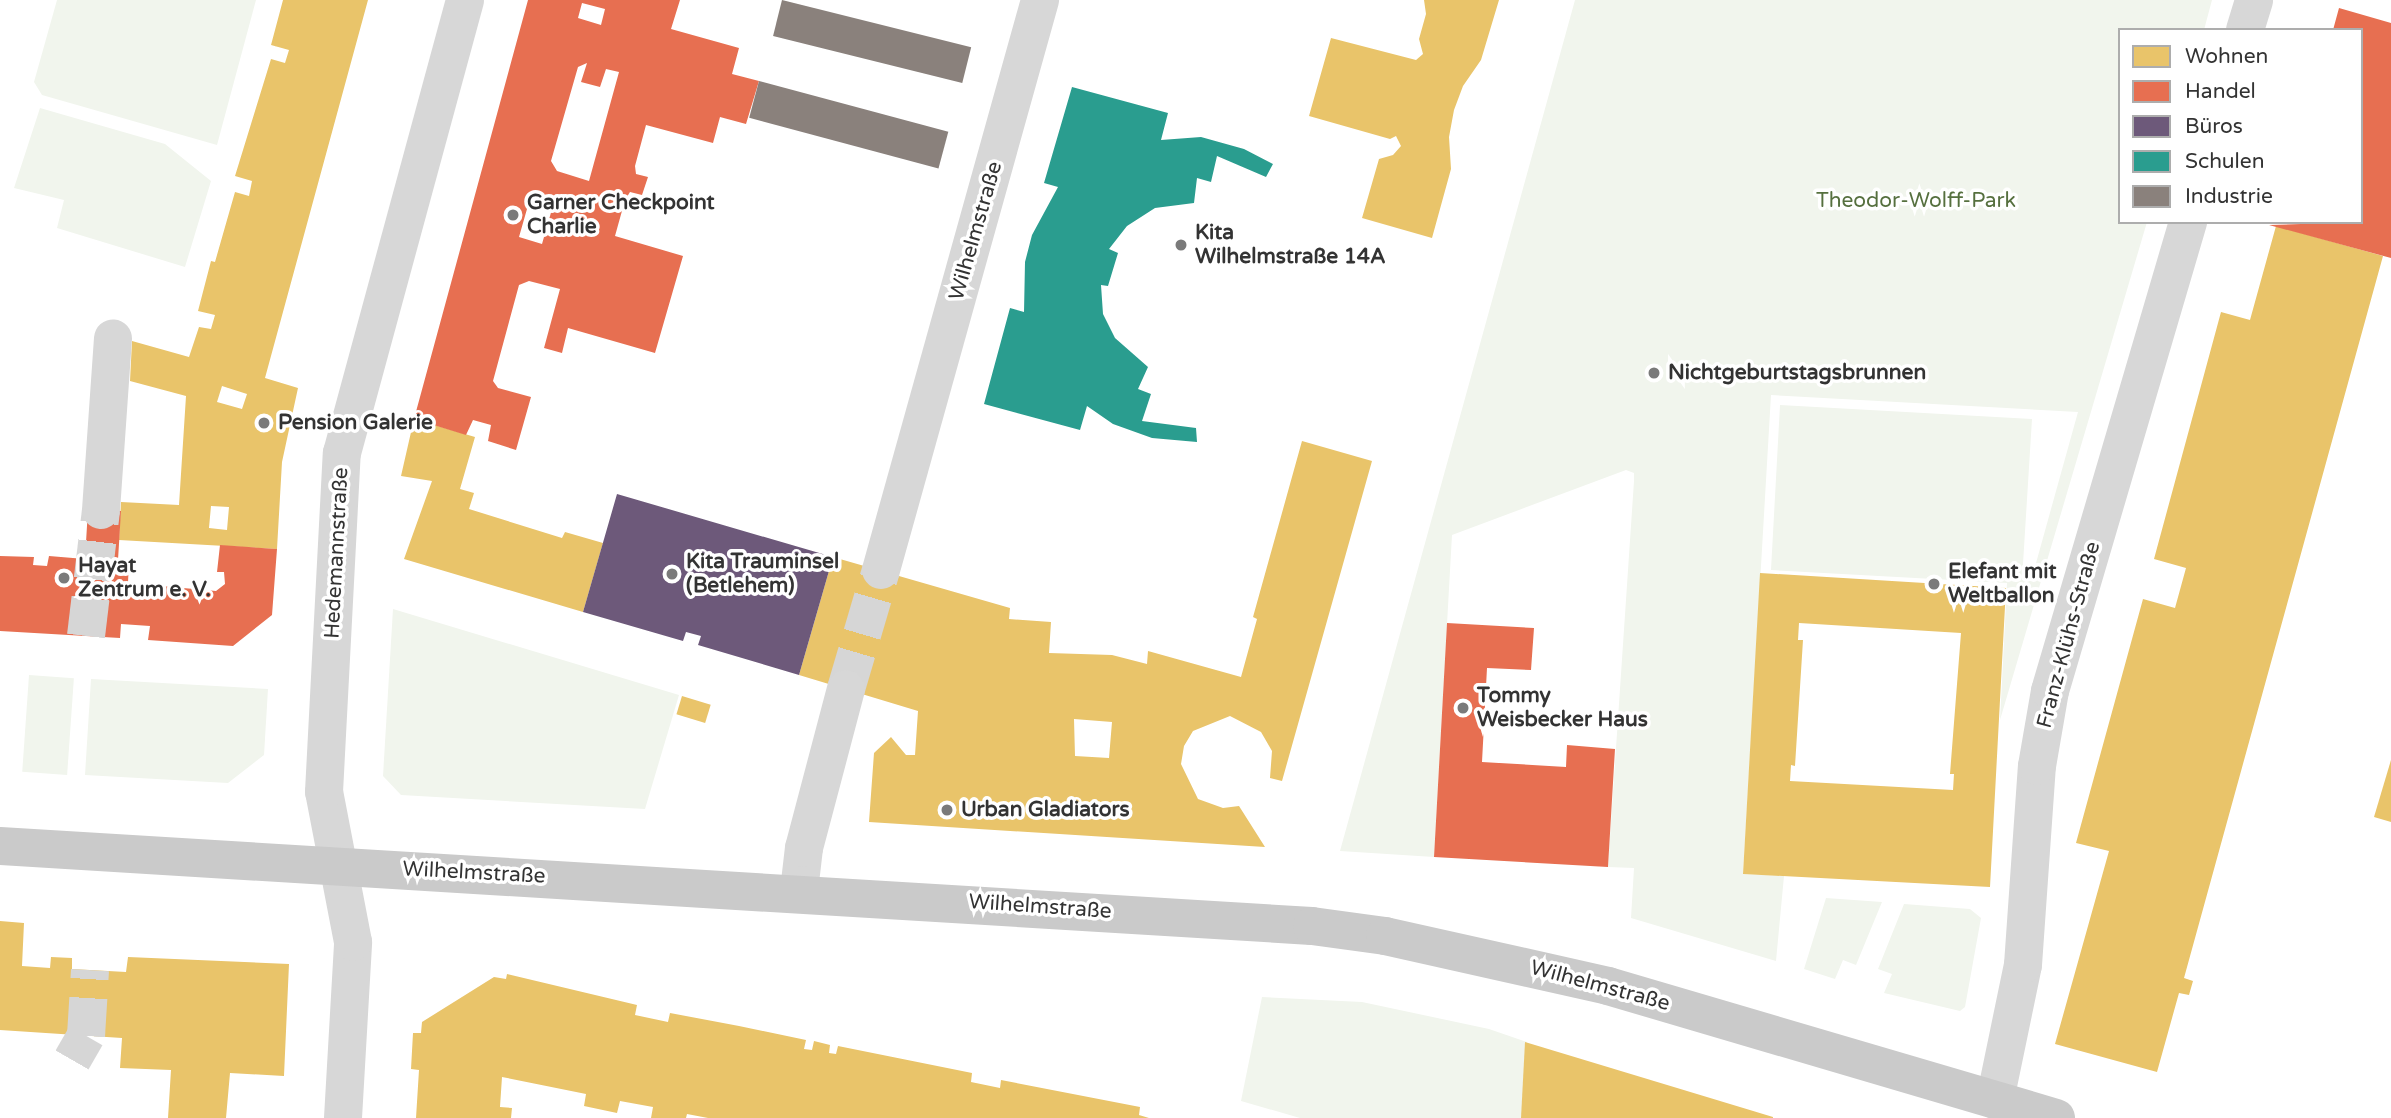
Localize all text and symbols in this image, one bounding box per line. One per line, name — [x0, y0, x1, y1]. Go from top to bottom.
legend — [2118, 28, 2363, 224]
text: Wohnen — [2185, 44, 2268, 69]
text: Handel — [2185, 79, 2256, 104]
text: Büros — [2185, 114, 2243, 139]
text: Schulen — [2185, 149, 2265, 174]
street label: Wilhelmstraße — [944, 159, 1008, 303]
text: Industrie — [2185, 184, 2273, 209]
park label: Theodor-Wolff-Park — [1816, 188, 2016, 214]
place label: Garner Checkpoint Charlie — [527, 190, 715, 240]
marker: Garner Checkpoint Charlie — [505, 207, 521, 223]
place label: Kita Wilhelmstraße 14A — [1195, 220, 1386, 270]
marker: Kita Wilhelmstraße 14A — [1173, 237, 1189, 253]
place label: Nichtgeburtstagsbrunnen — [1668, 360, 1926, 386]
marker: Nichtgeburtstagsbrunnen — [1646, 365, 1662, 381]
place label: Pension Galerie — [278, 410, 433, 436]
marker: Pension Galerie — [256, 415, 272, 431]
street label: Hedemannstraße — [320, 467, 354, 639]
street label: Franz-Klühs-Straße — [2032, 539, 2106, 731]
place label: Kita Trauminsel (Betlehem) — [686, 549, 839, 599]
place label: Hayat Zentrum e. V. — [78, 553, 211, 603]
place label: Elefant mit Weltballon — [1948, 559, 2057, 609]
marker: Kita Trauminsel (Betlehem) — [664, 566, 680, 582]
marker: Hayat Zentrum e. V. — [56, 570, 72, 586]
marker: Elefant mit Weltballon — [1926, 576, 1942, 592]
place label: Tommy Weisbecker Haus — [1477, 683, 1648, 733]
marker: Tommy Weisbecker Haus — [1455, 700, 1471, 716]
place label: Urban Gladiators — [961, 797, 1130, 823]
marker: Urban Gladiators — [939, 802, 955, 818]
street label: Wilhelmstraße — [402, 857, 546, 889]
street label: Wilhelmstraße — [968, 889, 1112, 925]
street label: Wilhelmstraße — [1528, 955, 1672, 1017]

